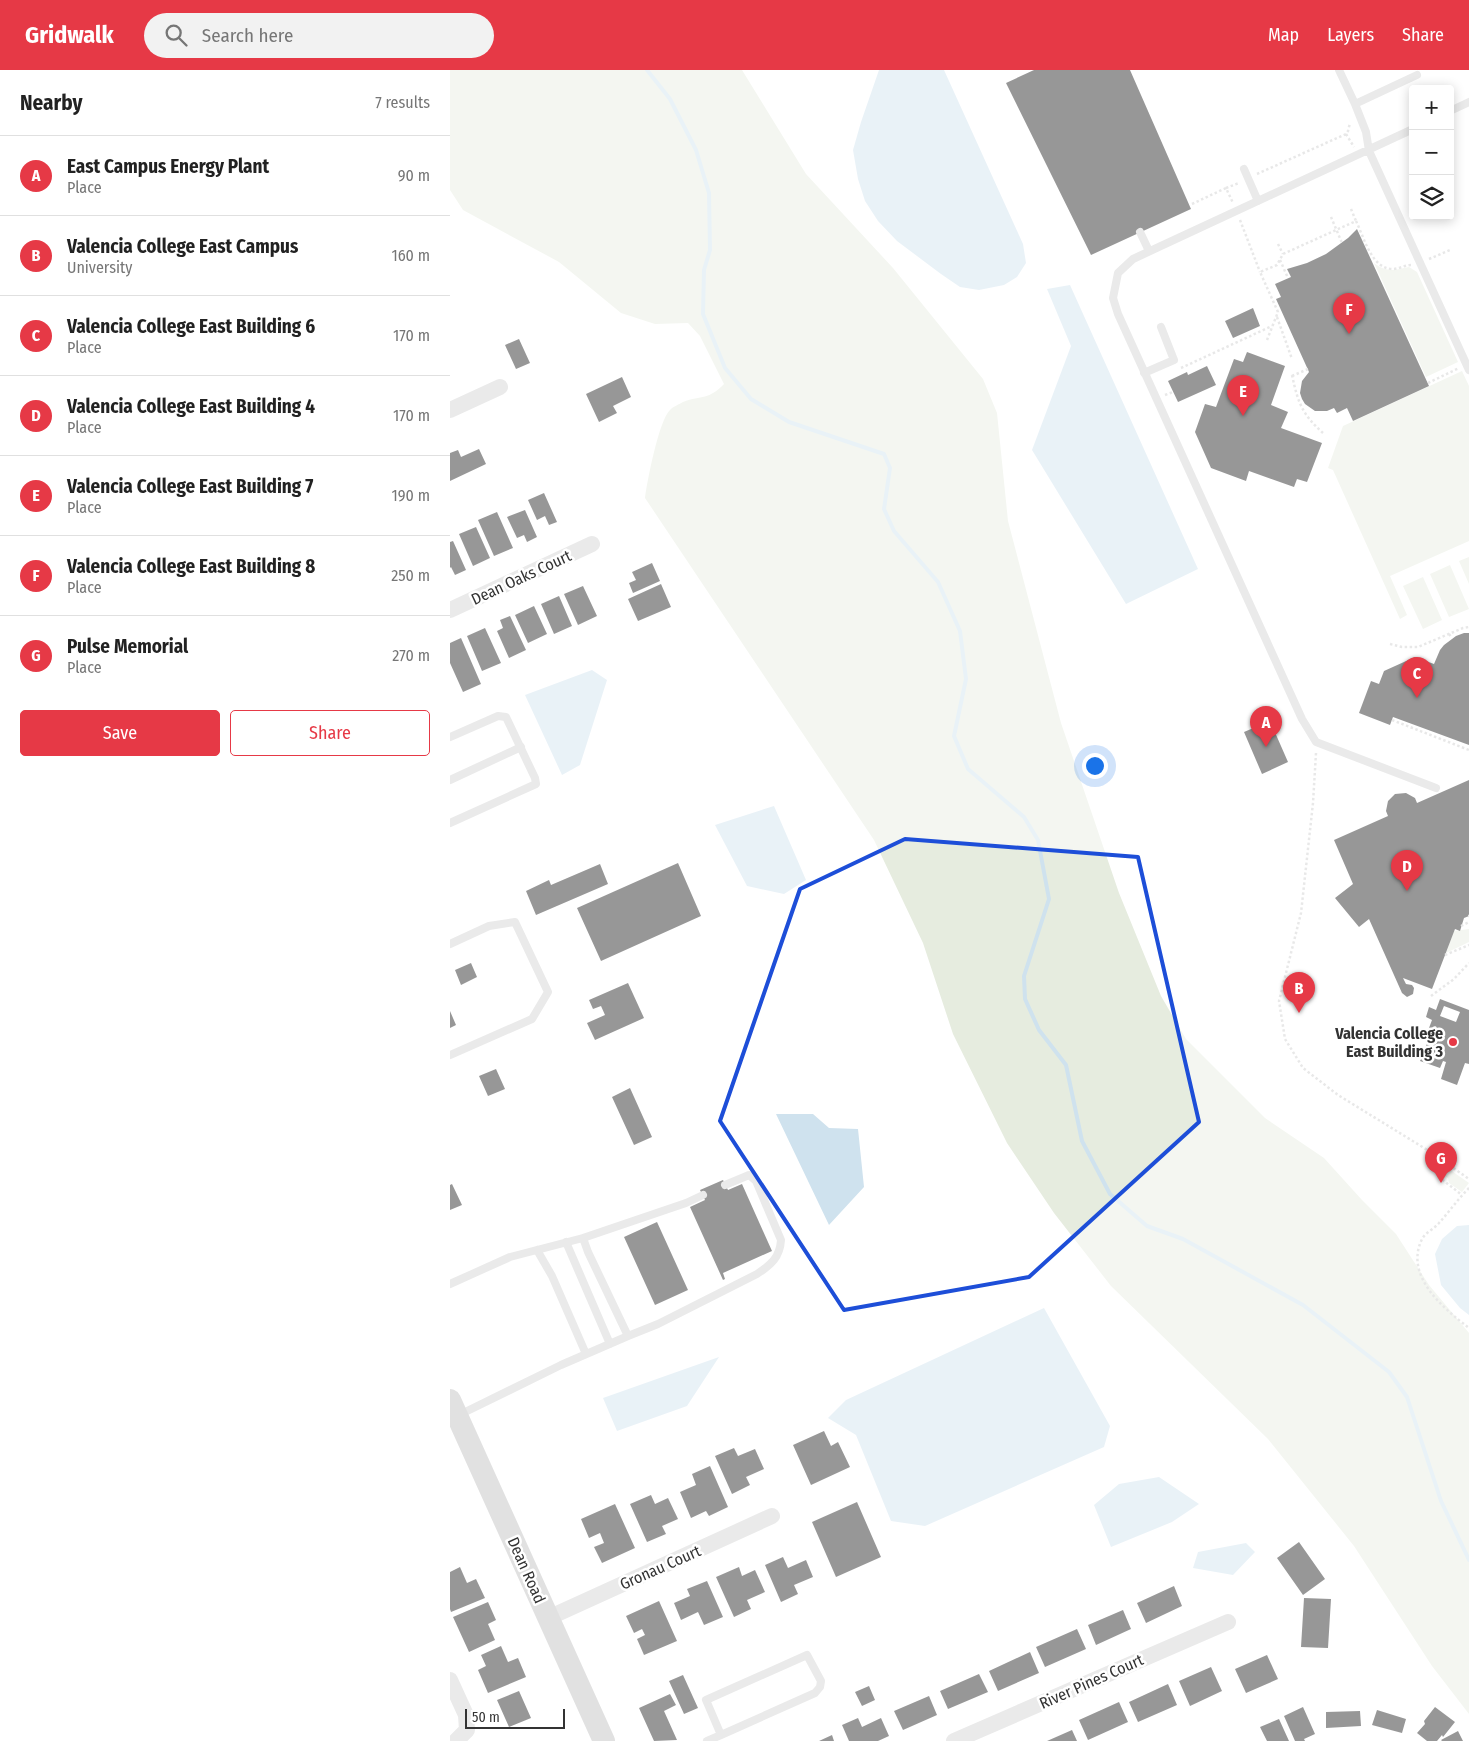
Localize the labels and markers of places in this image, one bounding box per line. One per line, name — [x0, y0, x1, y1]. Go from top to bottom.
pin: F — [1333, 293, 1365, 334]
pin: E — [1227, 375, 1259, 416]
pin: C — [1401, 657, 1433, 698]
pin: A — [1250, 706, 1282, 747]
pin: D — [1391, 850, 1423, 891]
pin: B — [1283, 972, 1315, 1013]
place label: Valencia College East Building 3 — [1334, 1024, 1443, 1061]
marker: Valencia College East Building 3 — [1447, 1036, 1459, 1048]
pin: G — [1425, 1142, 1457, 1183]

